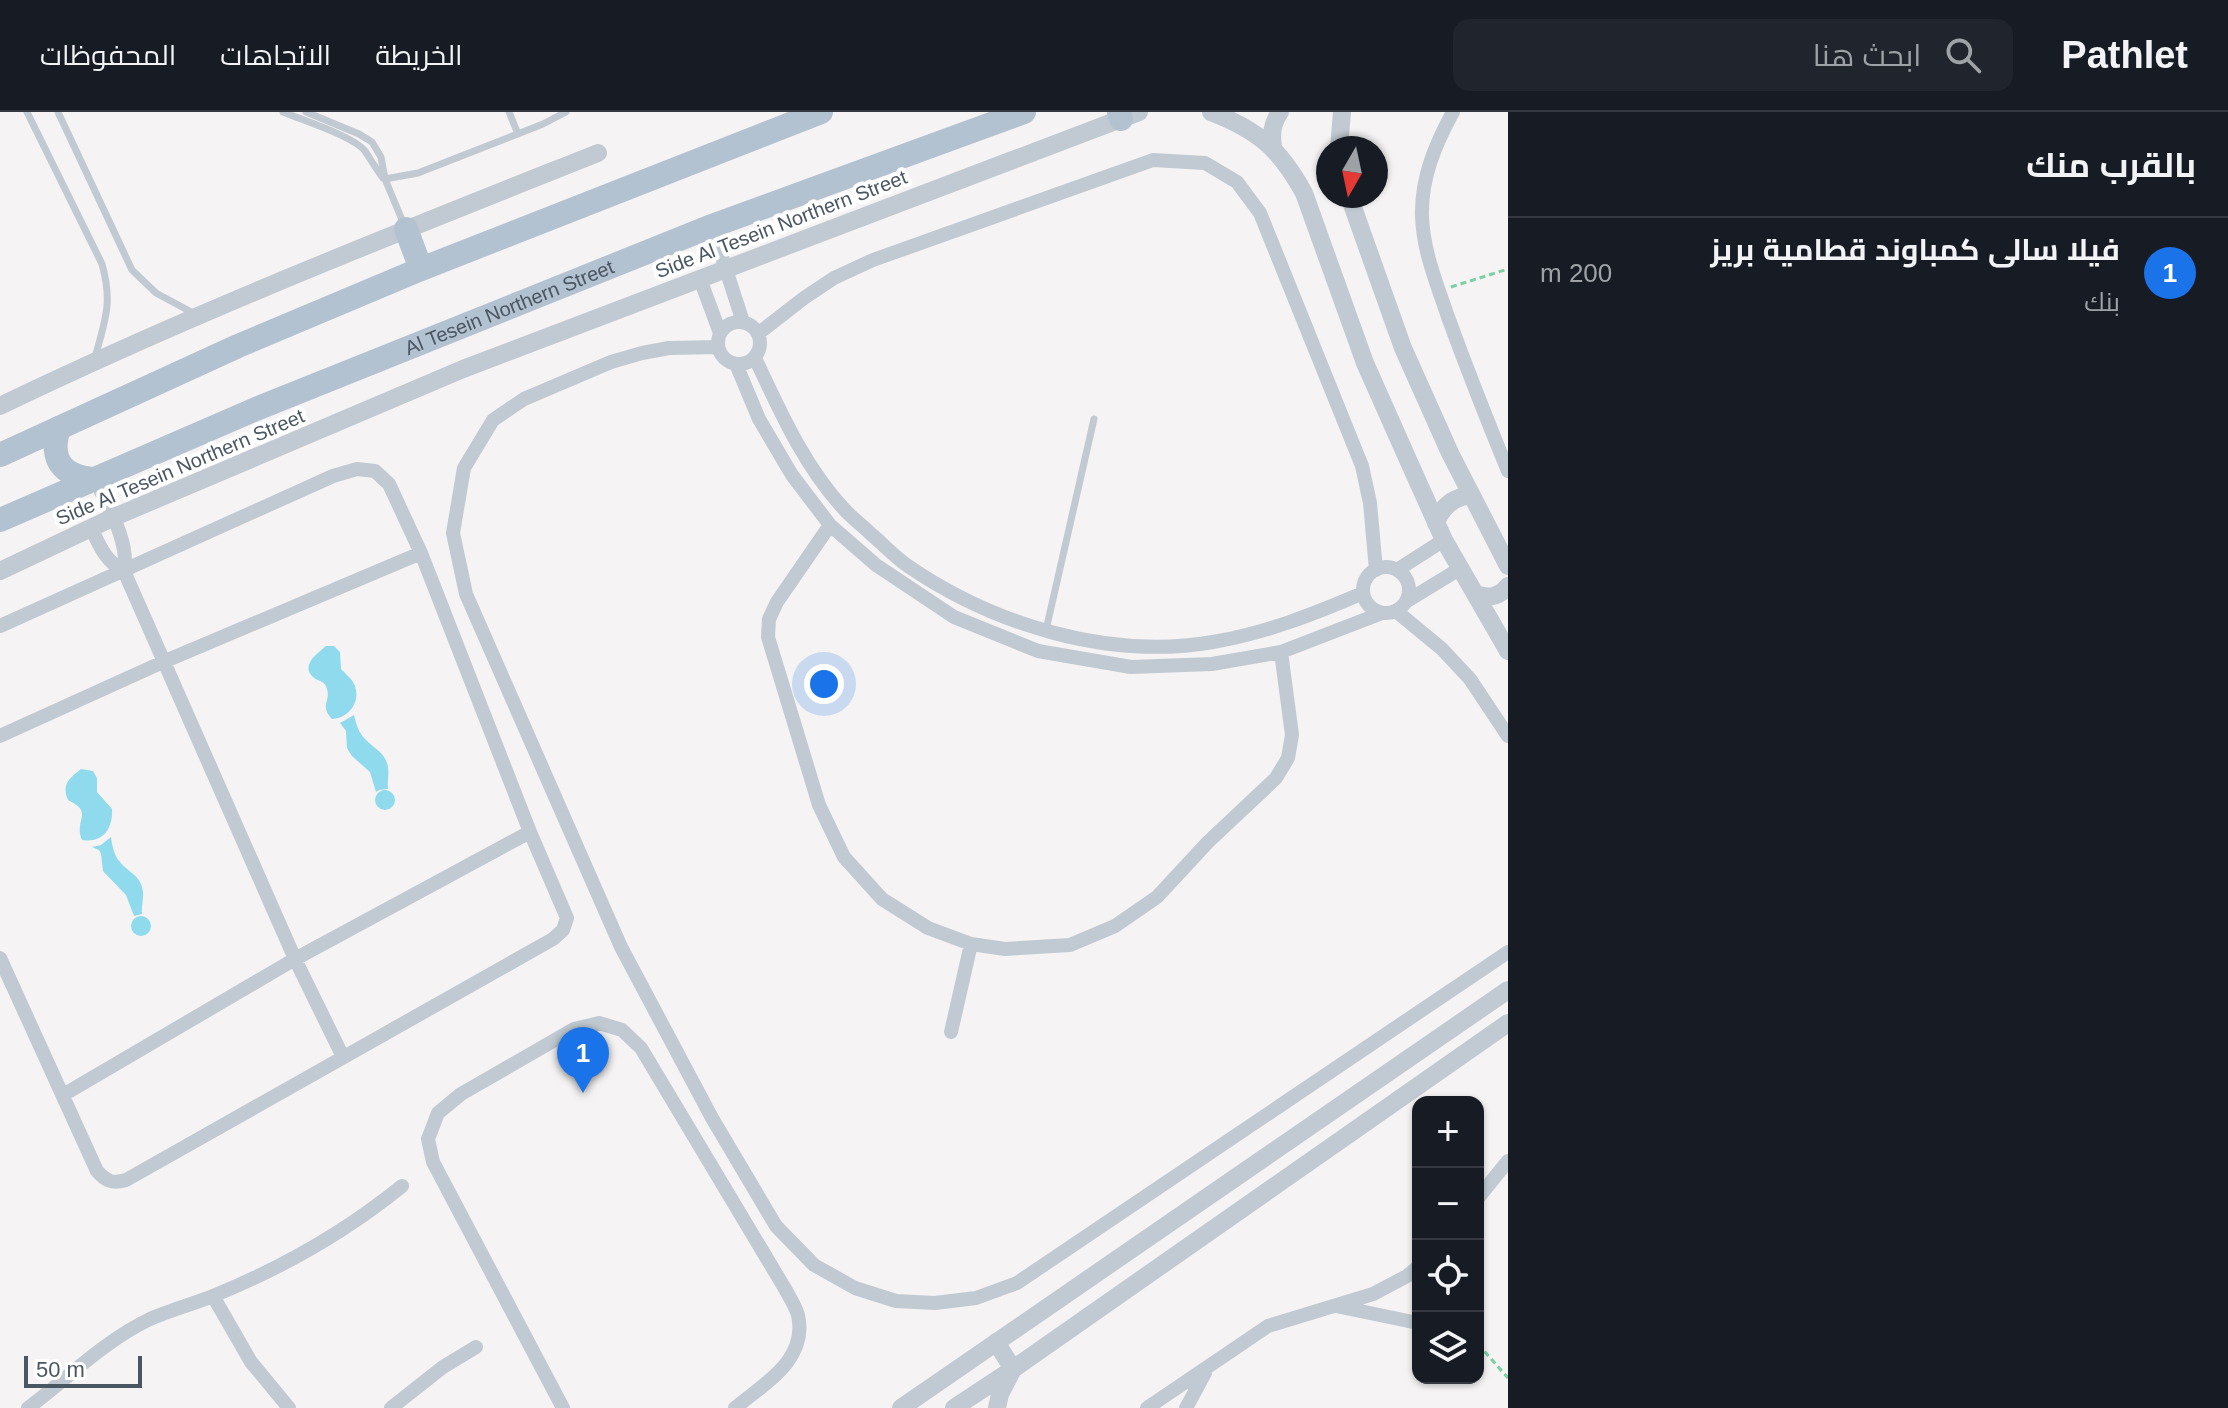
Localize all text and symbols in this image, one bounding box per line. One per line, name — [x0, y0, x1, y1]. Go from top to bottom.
search box — [1453, 19, 2013, 91]
icon: search — [1941, 33, 1985, 77]
text: Pathlet — [2061, 34, 2188, 76]
text: ابحث هنا — [1813, 39, 1921, 72]
text: المحفوظات — [40, 40, 176, 71]
text: الاتجاهات — [220, 40, 331, 71]
text: الخريطة — [375, 40, 463, 71]
north arrow — [1316, 136, 1388, 208]
text: بالقرب منك — [2026, 146, 2196, 184]
street label: Side Al Tesein Northern Street — [652, 166, 910, 282]
text: فيلا سالى كمباوند قطامية بريز — [1710, 233, 2120, 266]
street label: Al Tesein Northern Street — [402, 255, 617, 359]
text: 200 m — [1540, 258, 1612, 288]
text: 1 — [2163, 258, 2177, 288]
text: بنك — [2084, 287, 2120, 317]
street label: Side Al Tesein Northern Street — [53, 404, 308, 529]
your location — [804, 664, 844, 704]
pin: 1 — [557, 1027, 609, 1093]
map controls — [1412, 1096, 1484, 1384]
button: + — [1412, 1096, 1484, 1168]
button: − — [1412, 1168, 1484, 1240]
button: locate — [1412, 1240, 1484, 1312]
button: layers — [1412, 1312, 1484, 1384]
scale bar — [24, 1352, 142, 1388]
text: 50 m — [36, 1357, 85, 1382]

